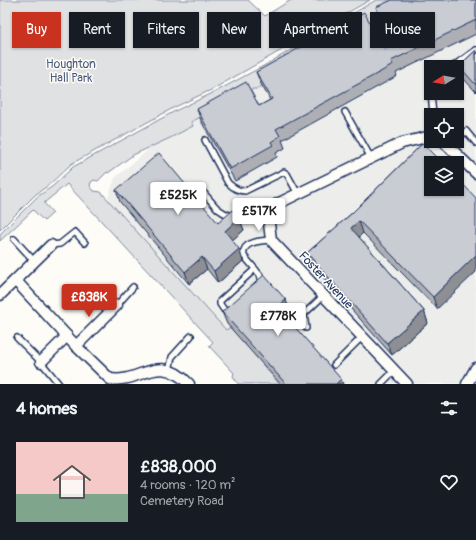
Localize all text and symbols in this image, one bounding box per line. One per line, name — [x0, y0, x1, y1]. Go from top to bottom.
chip: Buy — [12, 12, 61, 48]
chip: Rent — [69, 12, 125, 48]
chip: Filters — [133, 12, 199, 48]
chip: New — [207, 12, 261, 48]
chip: Apartment — [269, 12, 362, 48]
chip: House — [370, 12, 435, 48]
park label: Houghton Hall Park — [46, 57, 96, 86]
north arrow — [424, 60, 464, 100]
map controls — [424, 60, 464, 196]
button: locate — [424, 108, 464, 148]
button: layers — [424, 156, 464, 196]
pin: £525K — [150, 182, 206, 216]
text: £525K — [159, 187, 197, 203]
pin: £517K — [231, 198, 287, 232]
text: £517K — [241, 203, 277, 219]
street label: Foster Avenue — [295, 249, 356, 312]
pin: £838K — [61, 284, 117, 318]
text: £838K — [71, 289, 107, 305]
pin: £778K — [250, 303, 306, 337]
text: £778K — [260, 308, 296, 324]
icon: filters — [438, 397, 460, 419]
text: 4 homes — [16, 398, 77, 419]
text: £838,000 — [140, 456, 217, 477]
icon: home — [48, 458, 96, 506]
icon: heart — [438, 471, 460, 493]
text: 4 rooms · 120 m² — [140, 477, 235, 493]
text: Cemetery Road — [140, 493, 224, 509]

